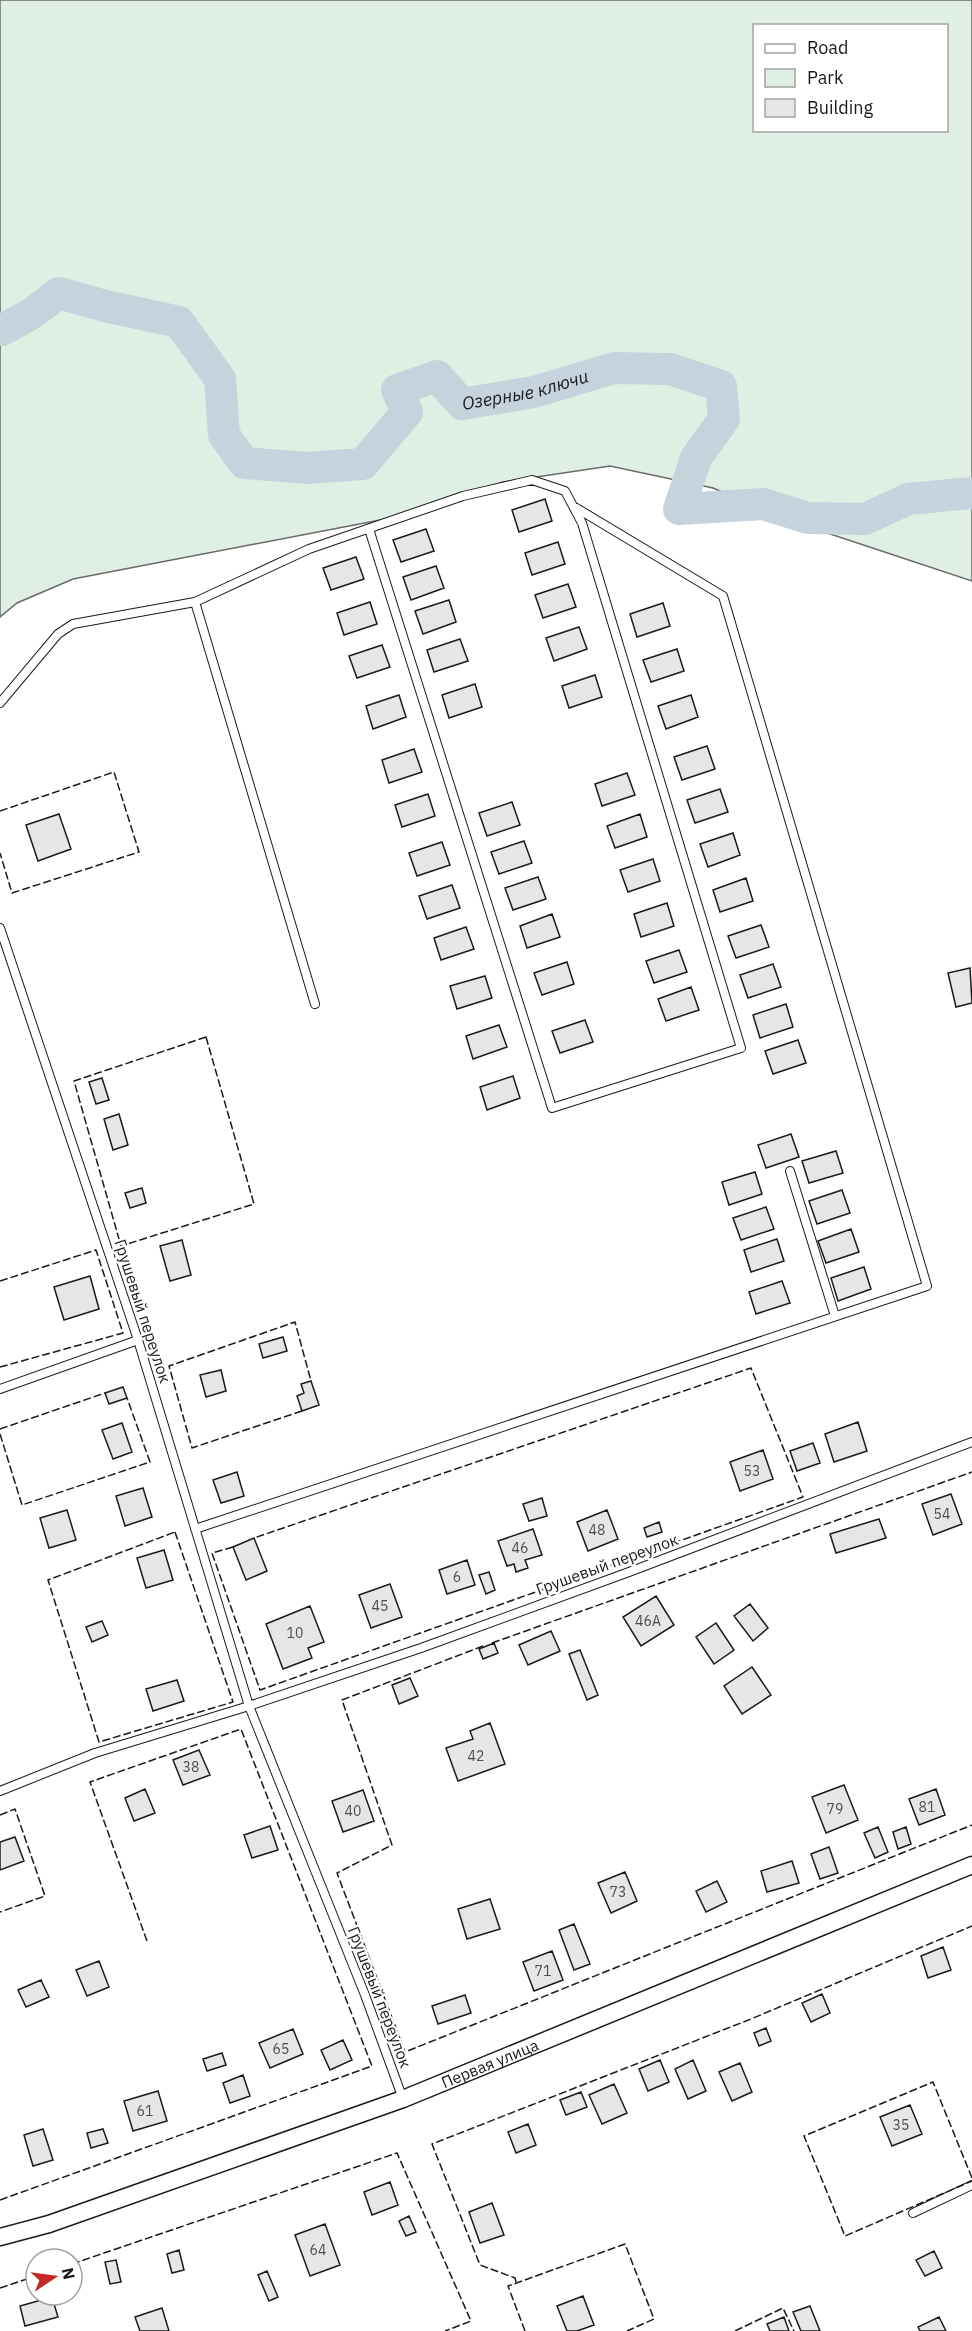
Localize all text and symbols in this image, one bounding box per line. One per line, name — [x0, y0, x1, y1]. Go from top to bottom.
legend — [753, 24, 948, 132]
text: Road — [807, 36, 848, 59]
text: Park — [807, 66, 844, 89]
text: Building — [807, 96, 874, 119]
water label: Озерные ключи — [460, 364, 591, 415]
street label: Грушевый переулок — [110, 1237, 176, 1386]
house number: 53 — [744, 1462, 760, 1480]
house number: 54 — [934, 1505, 950, 1523]
house number: 48 — [589, 1521, 605, 1539]
street label: Грушевый переулок — [533, 1529, 681, 1599]
house number: 46 — [512, 1539, 528, 1557]
house number: 6 — [453, 1568, 461, 1586]
house number: 45 — [372, 1597, 388, 1615]
house number: 46А — [635, 1612, 661, 1630]
house number: 10 — [287, 1624, 303, 1642]
house number: 42 — [468, 1747, 484, 1765]
house number: 38 — [183, 1758, 199, 1776]
house number: 81 — [919, 1798, 935, 1816]
house number: 79 — [827, 1800, 843, 1818]
house number: 40 — [345, 1802, 361, 1820]
house number: 73 — [610, 1883, 626, 1901]
street label: Грушевый переулок — [344, 1923, 416, 2071]
house number: 71 — [535, 1962, 551, 1980]
street label: Первая улица — [438, 2034, 542, 2092]
house number: 65 — [273, 2040, 289, 2058]
house number: 61 — [137, 2102, 153, 2120]
house number: 35 — [893, 2116, 909, 2134]
house number: 64 — [310, 2241, 326, 2259]
north arrow — [24, 2247, 84, 2307]
text: N — [58, 2266, 80, 2282]

